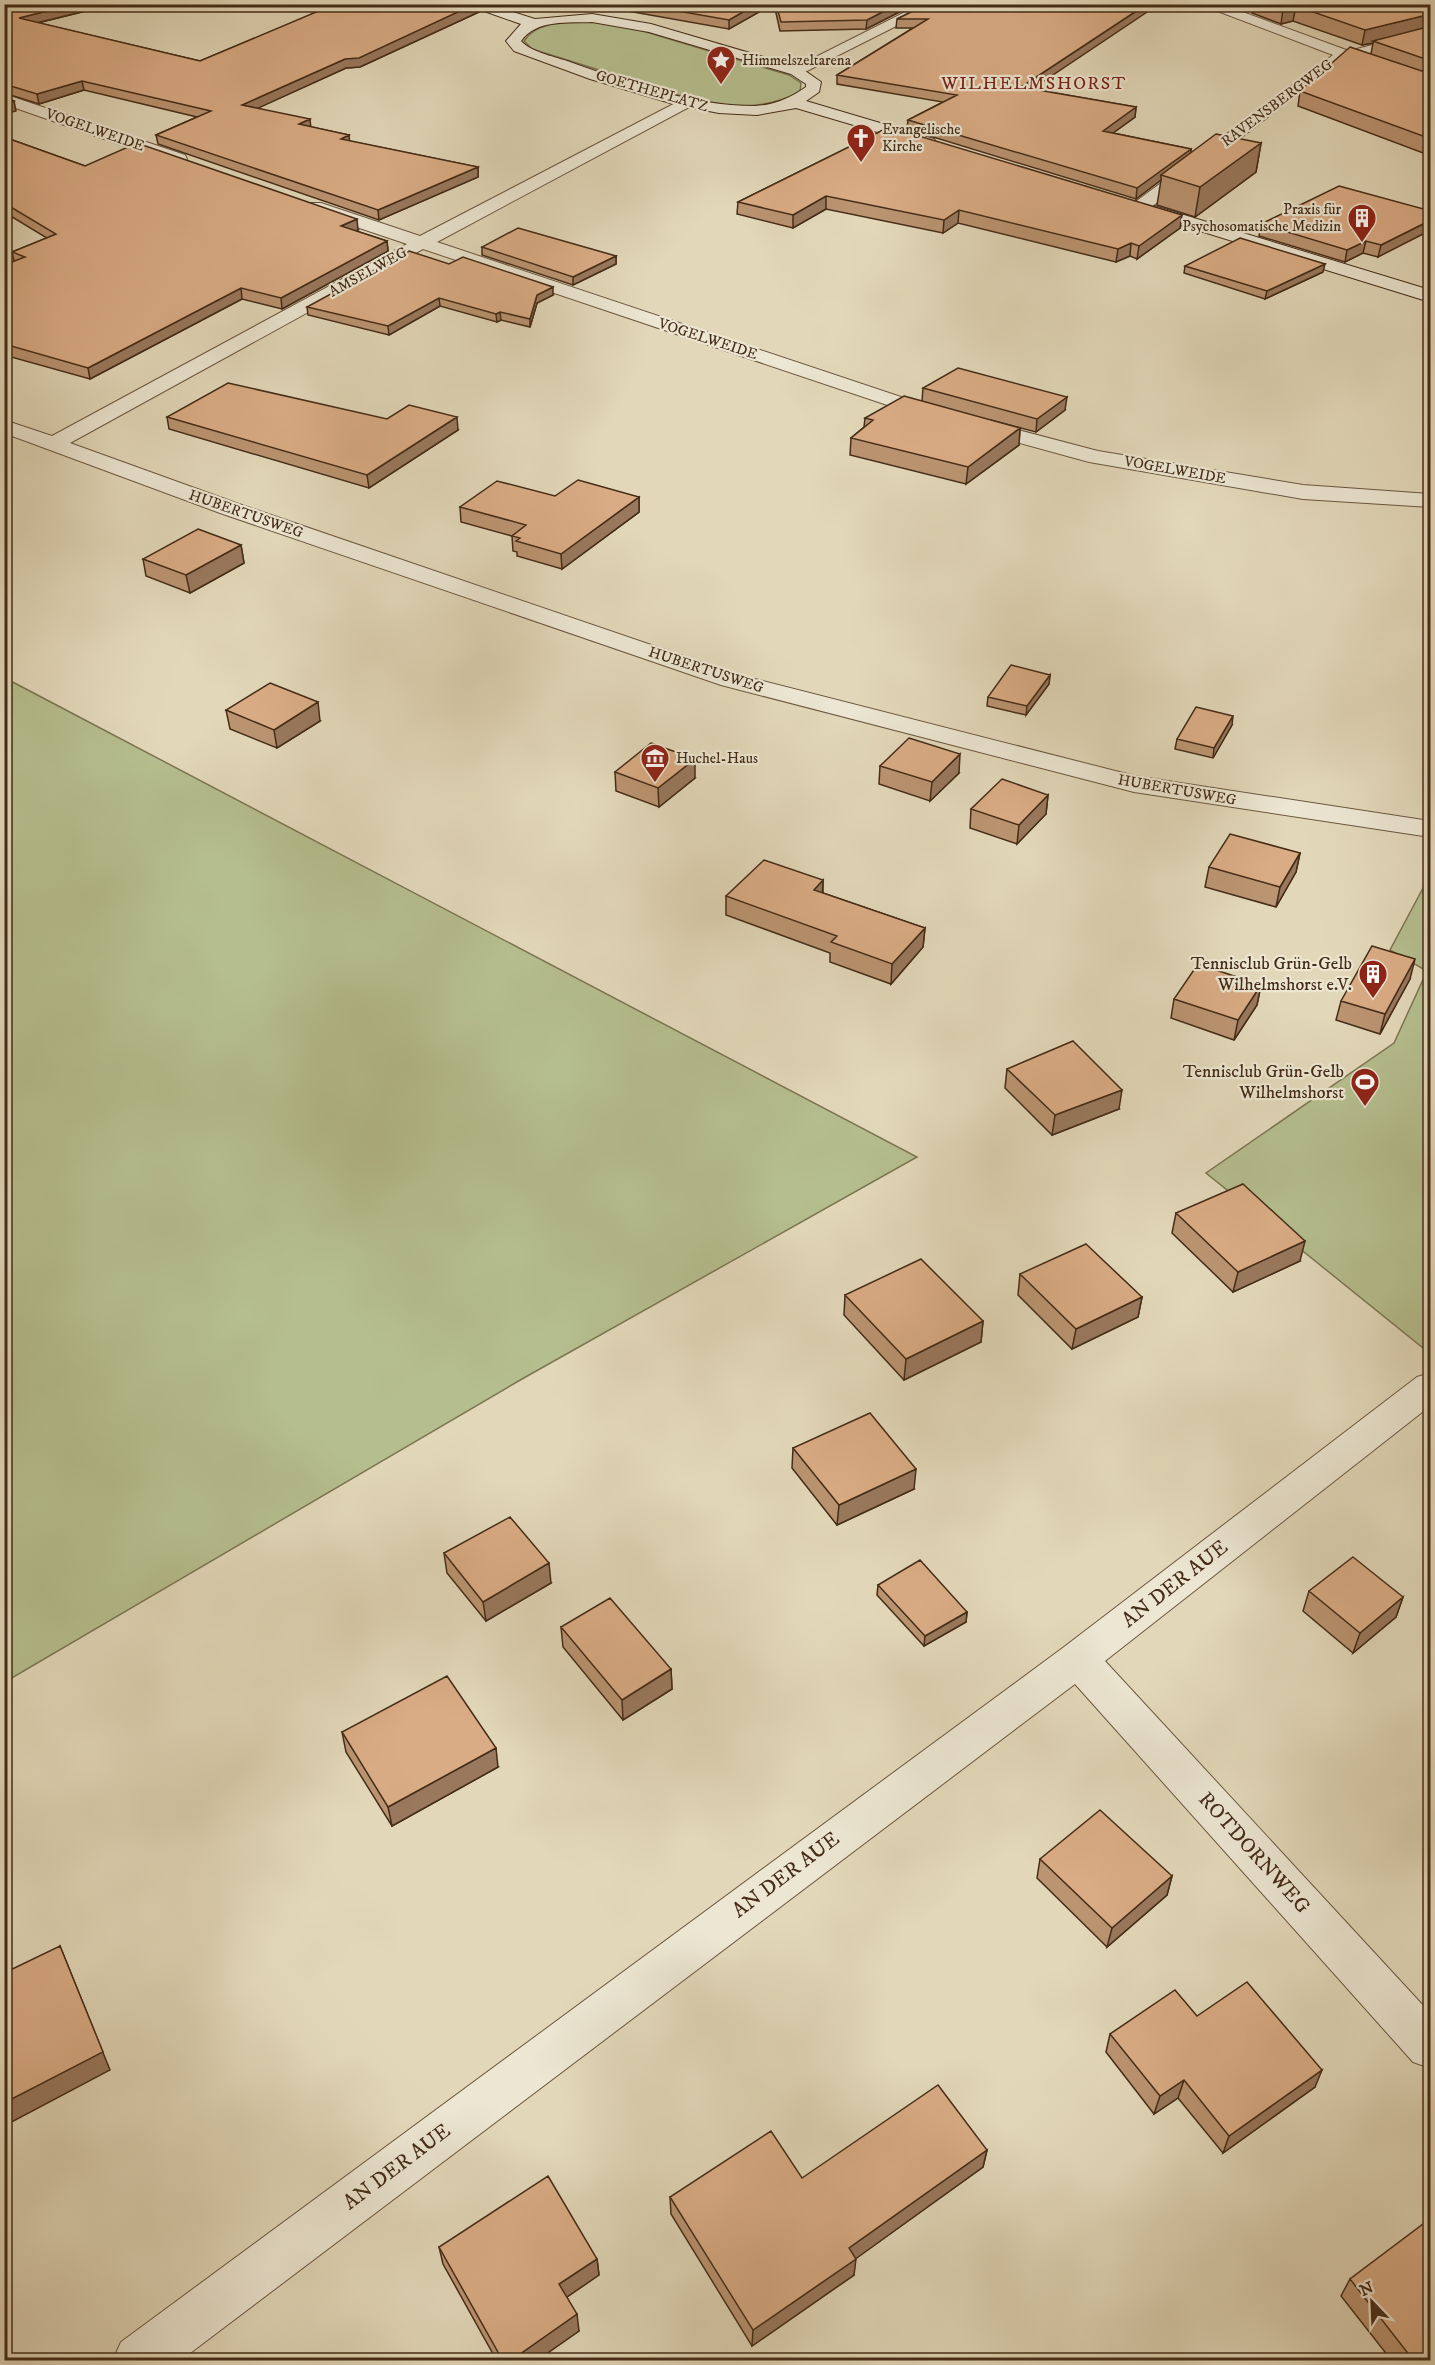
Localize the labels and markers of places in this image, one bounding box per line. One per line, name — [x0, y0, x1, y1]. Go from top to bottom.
place icon: Himmelszeltarena — [705, 44, 737, 86]
place label: Himmelszeltarena — [742, 51, 852, 70]
place label: Evangelische Kirche — [882, 120, 961, 156]
church icon: Evangelische Kirche — [845, 122, 877, 164]
place label: Praxis für Psychosomatische Medizin — [1182, 200, 1341, 236]
building icon: Praxis für Psychosomatische Medizin — [1346, 202, 1378, 244]
museum icon: Huchel-Haus — [639, 742, 671, 784]
place label: Huchel-Haus — [676, 749, 758, 768]
place label: Tennisclub Grün-Gelb Wilhelmshorst e.V. — [1191, 953, 1352, 996]
building icon: Tennisclub Grün-Gelb Wilhelmshorst e.V. — [1357, 958, 1389, 1000]
place label: Tennisclub Grün-Gelb Wilhelmshorst — [1183, 1061, 1344, 1104]
sports icon: Tennisclub Grün-Gelb Wilhelmshorst — [1349, 1066, 1381, 1108]

